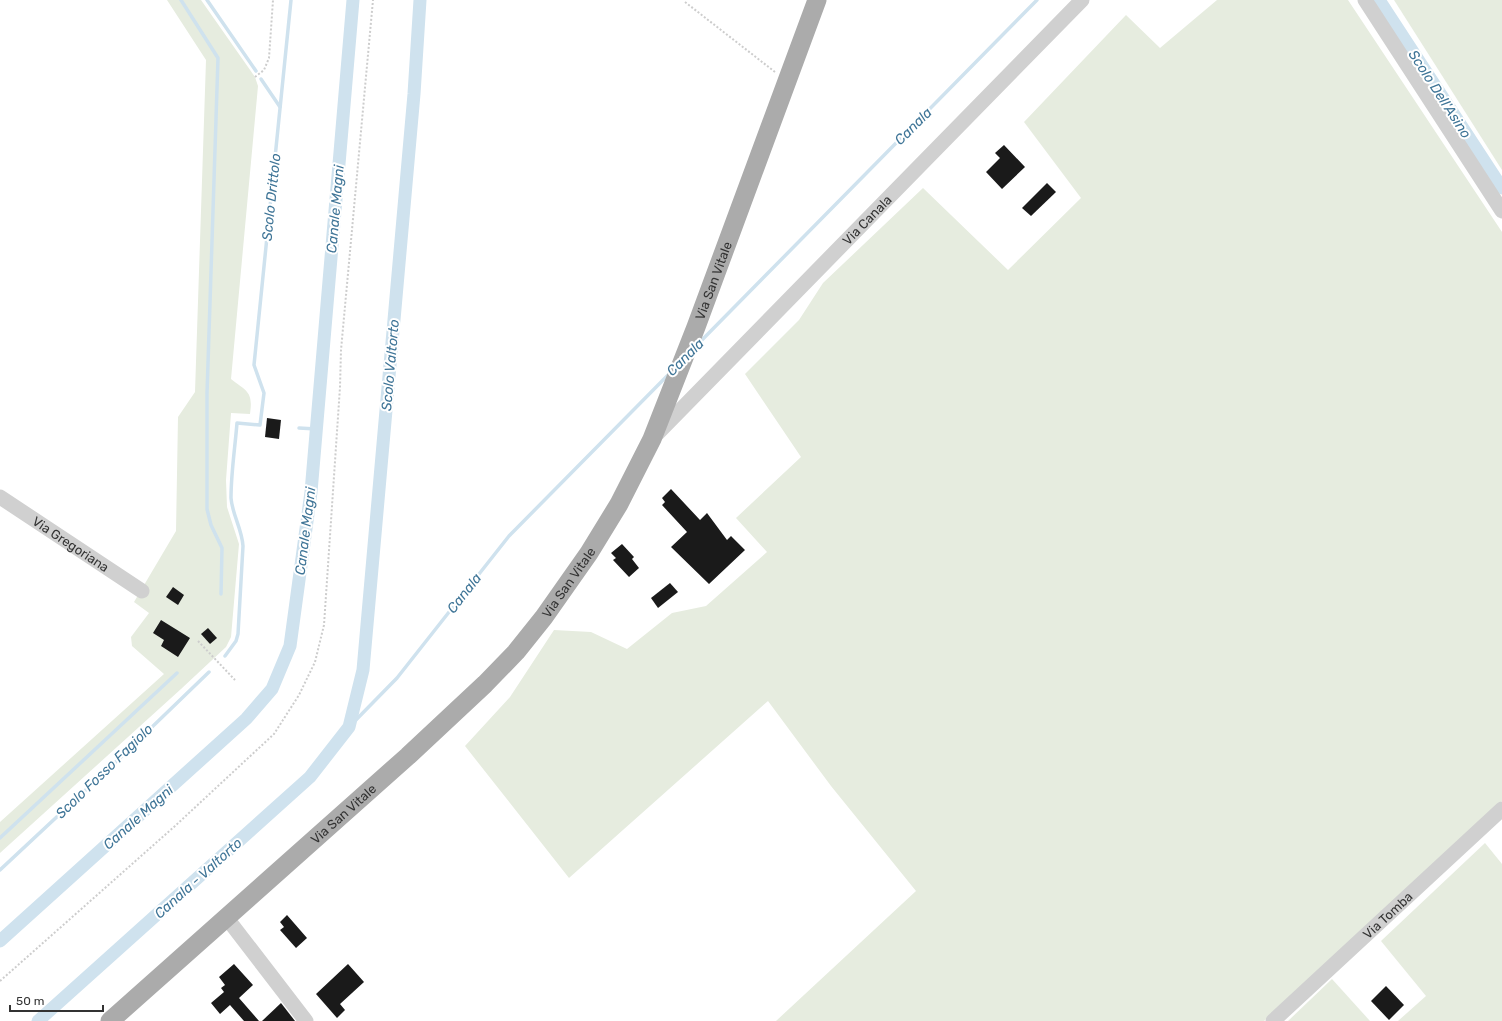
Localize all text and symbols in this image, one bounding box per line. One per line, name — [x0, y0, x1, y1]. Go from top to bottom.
water label: Scolo Dell'Asino — [1405, 47, 1475, 142]
water label: Canala — [891, 104, 936, 149]
water label: Scolo Drittolo — [258, 152, 285, 242]
water label: Canale Magni — [323, 164, 348, 254]
street label: Via Canala — [840, 192, 895, 248]
street label: Via San Vitale — [692, 240, 735, 322]
water label: Scolo Valtorto — [378, 319, 403, 412]
water label: Canala — [663, 335, 708, 380]
water label: Canale Magni — [292, 486, 319, 576]
street label: Via Gregoriana — [30, 514, 112, 575]
street label: Via San Vitale — [539, 545, 599, 621]
water label: Canala — [444, 570, 485, 617]
water label: Scolo Fosso Fagiolo — [52, 721, 157, 822]
water label: Canale Magni — [100, 781, 177, 853]
street label: Via San Vitale — [308, 781, 379, 847]
water label: Canala - Valtorto — [151, 835, 246, 922]
street label: Via Tomba — [1360, 889, 1416, 942]
scale bar — [10, 987, 103, 1013]
text: 50 m — [16, 994, 44, 1008]

